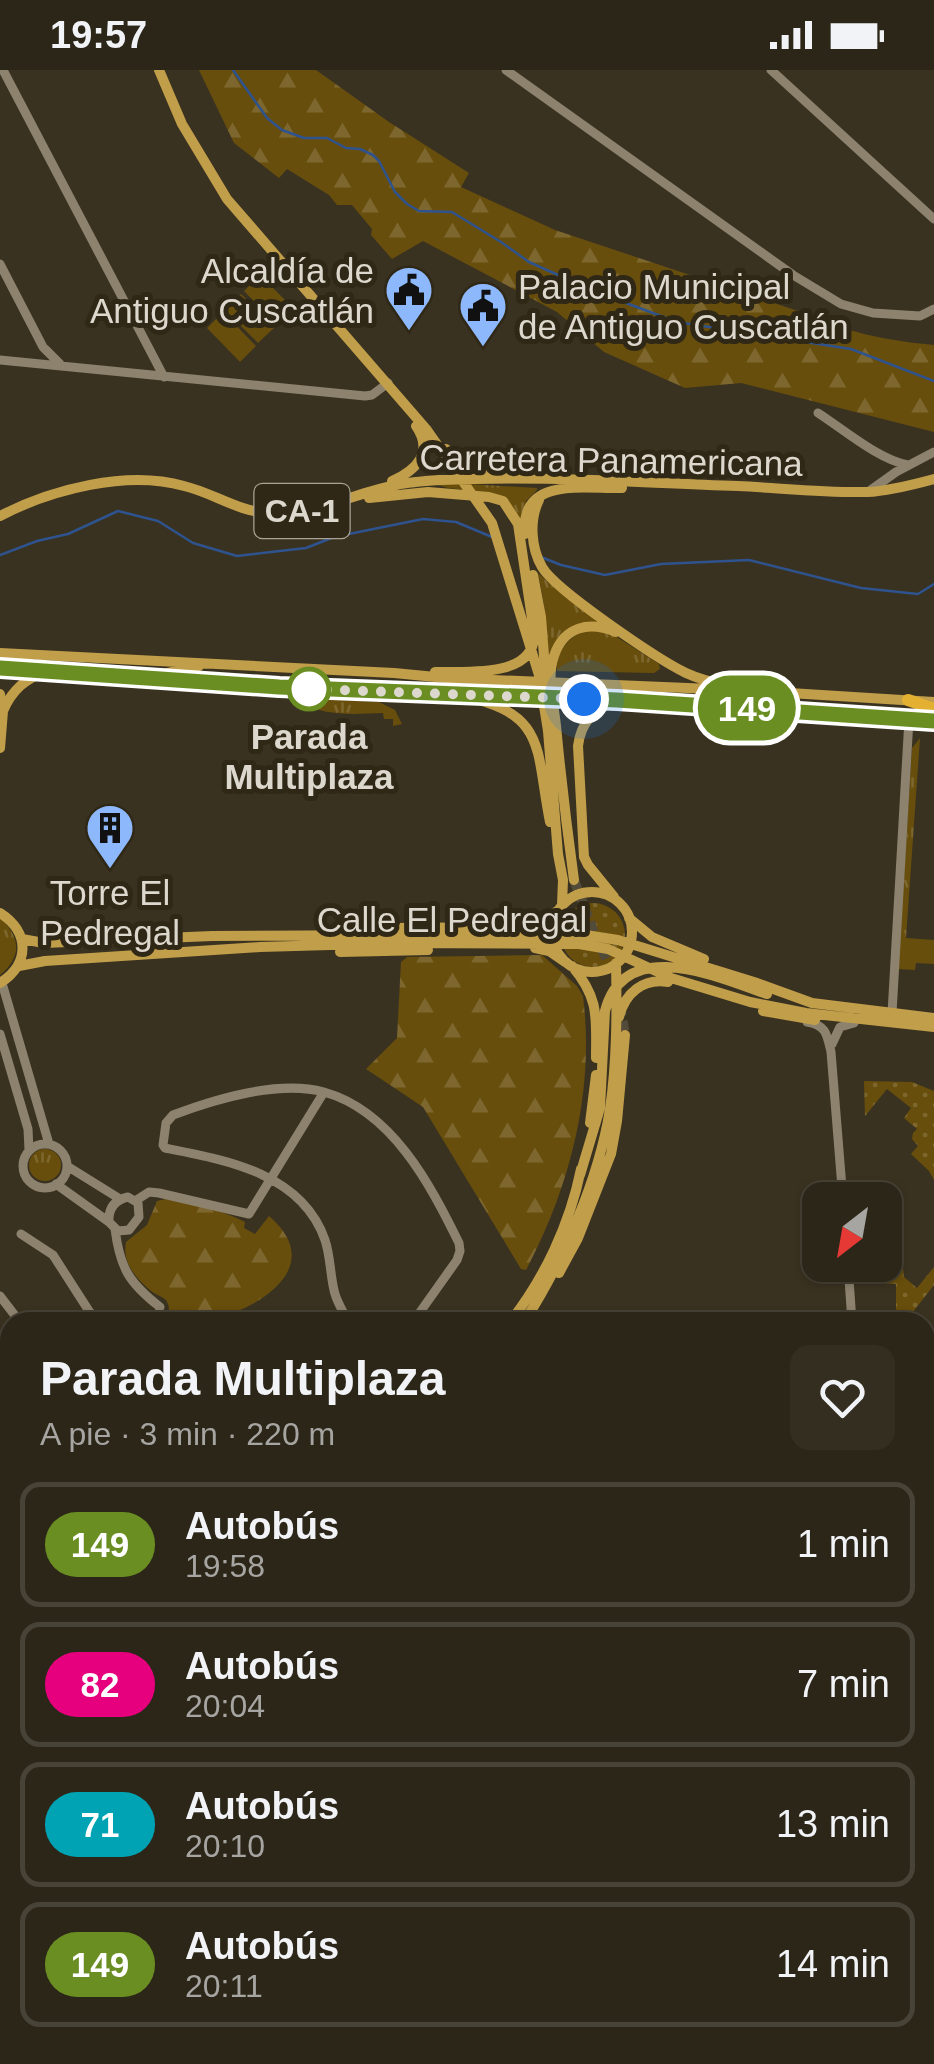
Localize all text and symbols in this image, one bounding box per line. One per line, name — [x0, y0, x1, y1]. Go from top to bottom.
text: 19:57 — [50, 14, 147, 56]
place label: Alcaldía de Antiguo Cuscatlán — [90, 251, 374, 330]
public building icon: Alcaldía de Antiguo Cuscatlán — [383, 264, 435, 332]
place label: Palacio Municipal de Antiguo Cuscatlán — [518, 267, 849, 346]
public building icon: Palacio Municipal de Antiguo Cuscatlán — [457, 280, 509, 348]
street label: Carretera Panamericana — [419, 437, 803, 483]
road number: CA-1 — [254, 484, 350, 538]
marker: Parada Multiplaza — [288, 668, 330, 710]
your location — [559, 674, 609, 724]
line badge: 149 — [690, 676, 804, 740]
text: 149 — [718, 689, 776, 728]
place label: Parada Multiplaza — [224, 717, 394, 796]
building icon: Torre El Pedregal — [84, 802, 136, 870]
place label: Torre El Pedregal — [40, 873, 180, 952]
street label: Calle El Pedregal — [317, 900, 587, 939]
north arrow — [802, 1182, 902, 1282]
map controls — [802, 1182, 902, 1282]
button: heart — [790, 1345, 895, 1450]
text: Parada Multiplaza — [40, 1352, 445, 1405]
text: A pie · 3 min · 220 m — [40, 1416, 335, 1452]
text: Autobús — [185, 1505, 339, 1547]
text: 1 min — [797, 1523, 890, 1565]
text: 149 — [71, 1525, 129, 1564]
text: 19:58 — [185, 1548, 265, 1584]
text: Autobús — [185, 1645, 339, 1687]
text: 7 min — [797, 1663, 890, 1705]
text: 82 — [81, 1665, 119, 1704]
text: 20:04 — [185, 1688, 265, 1724]
text: Autobús — [185, 1785, 339, 1827]
text: 13 min — [776, 1803, 890, 1845]
text: 71 — [81, 1805, 119, 1844]
text: 20:10 — [185, 1828, 265, 1864]
text: Autobús — [185, 1925, 339, 1967]
text: 14 min — [776, 1943, 890, 1985]
text: 149 — [71, 1945, 129, 1984]
text: 20:11 — [185, 1968, 263, 2004]

